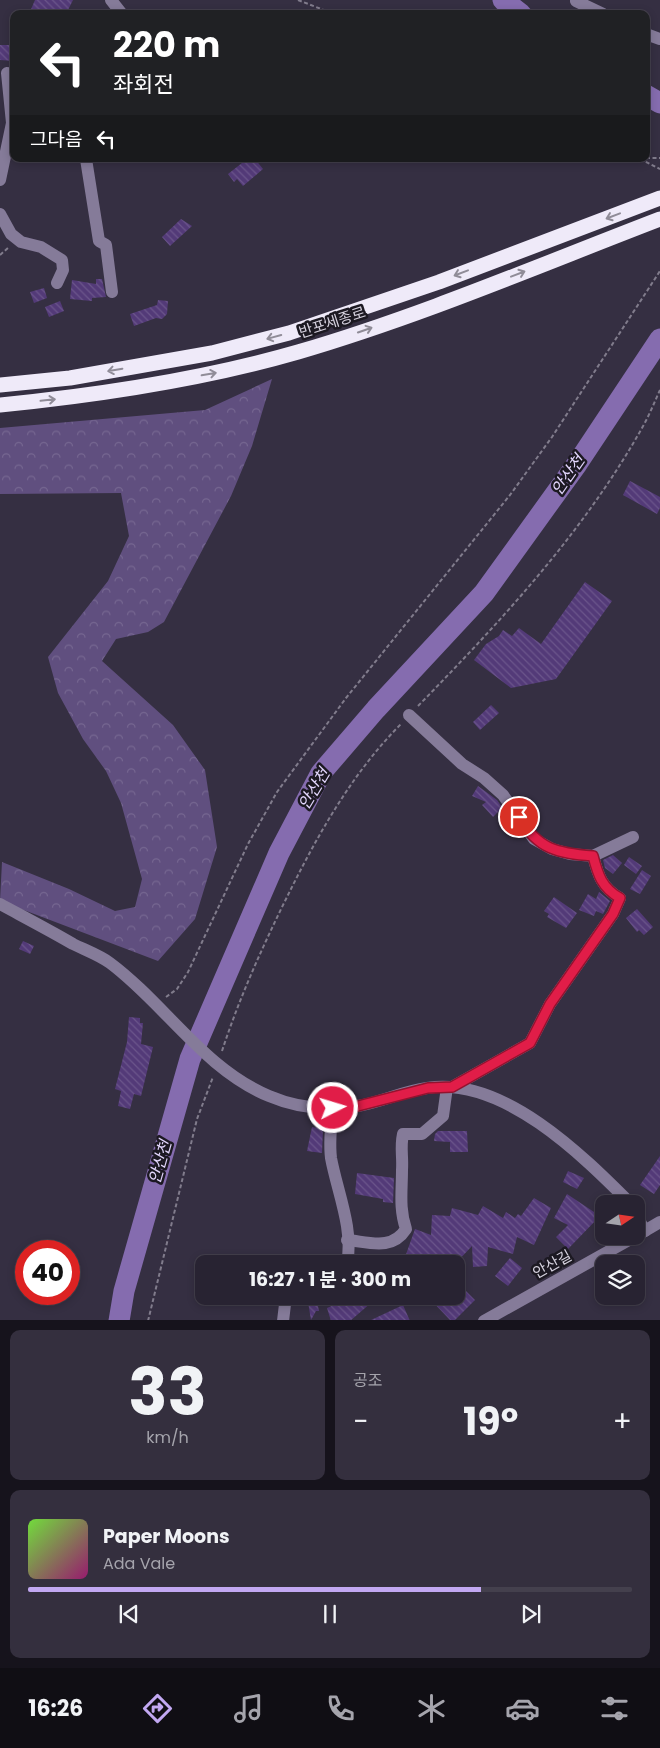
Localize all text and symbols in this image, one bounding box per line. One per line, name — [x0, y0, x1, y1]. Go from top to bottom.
text: 220 m — [113, 20, 220, 69]
icon: left — [30, 30, 95, 95]
text: 좌회전 — [113, 69, 174, 100]
icon: left — [92, 125, 120, 153]
text: 그다음 — [30, 126, 82, 153]
one-way arrow — [606, 212, 621, 221]
one-way arrow — [454, 269, 469, 278]
one-way arrow — [509, 269, 525, 278]
street label: 반포세종로 — [296, 301, 368, 343]
one-way arrow — [357, 325, 372, 334]
one-way arrow — [266, 333, 282, 342]
one-way arrow — [107, 366, 123, 376]
one-way arrow — [200, 369, 216, 379]
one-way arrow — [40, 396, 56, 405]
water label: 안산천 — [546, 448, 591, 500]
water label: 안산천 — [293, 762, 336, 814]
pin — [498, 796, 540, 838]
icon: arrive — [505, 803, 533, 831]
position arrow — [306, 1081, 358, 1133]
water label: 안산천 — [143, 1135, 178, 1186]
north arrow — [595, 1195, 645, 1245]
map controls — [595, 1195, 645, 1305]
speed limit sign: 40 — [15, 1240, 80, 1305]
street label: 안산길 — [529, 1245, 575, 1283]
button: layers — [595, 1255, 645, 1305]
text: 16:27 · 1 분 · 300 m — [249, 1266, 411, 1293]
text: 33 — [128, 1347, 207, 1438]
text: 공조 — [353, 1369, 382, 1392]
text: 19° — [463, 1395, 518, 1448]
text: − — [353, 1402, 368, 1441]
text: + — [613, 1402, 632, 1441]
text: km/h — [146, 1426, 189, 1449]
text: Paper Moons — [103, 1523, 230, 1550]
text: Ada Vale — [103, 1552, 175, 1575]
icon: previous — [115, 1600, 143, 1628]
icon: pause — [316, 1600, 344, 1628]
icon: next — [517, 1600, 545, 1628]
icon: directions — [140, 1691, 175, 1726]
icon: music — [231, 1691, 266, 1726]
icon: phone — [323, 1691, 358, 1726]
icon: climate — [414, 1691, 449, 1726]
icon: car — [505, 1691, 540, 1726]
icon: filters — [597, 1691, 632, 1726]
text: 16:26 — [28, 1693, 83, 1724]

